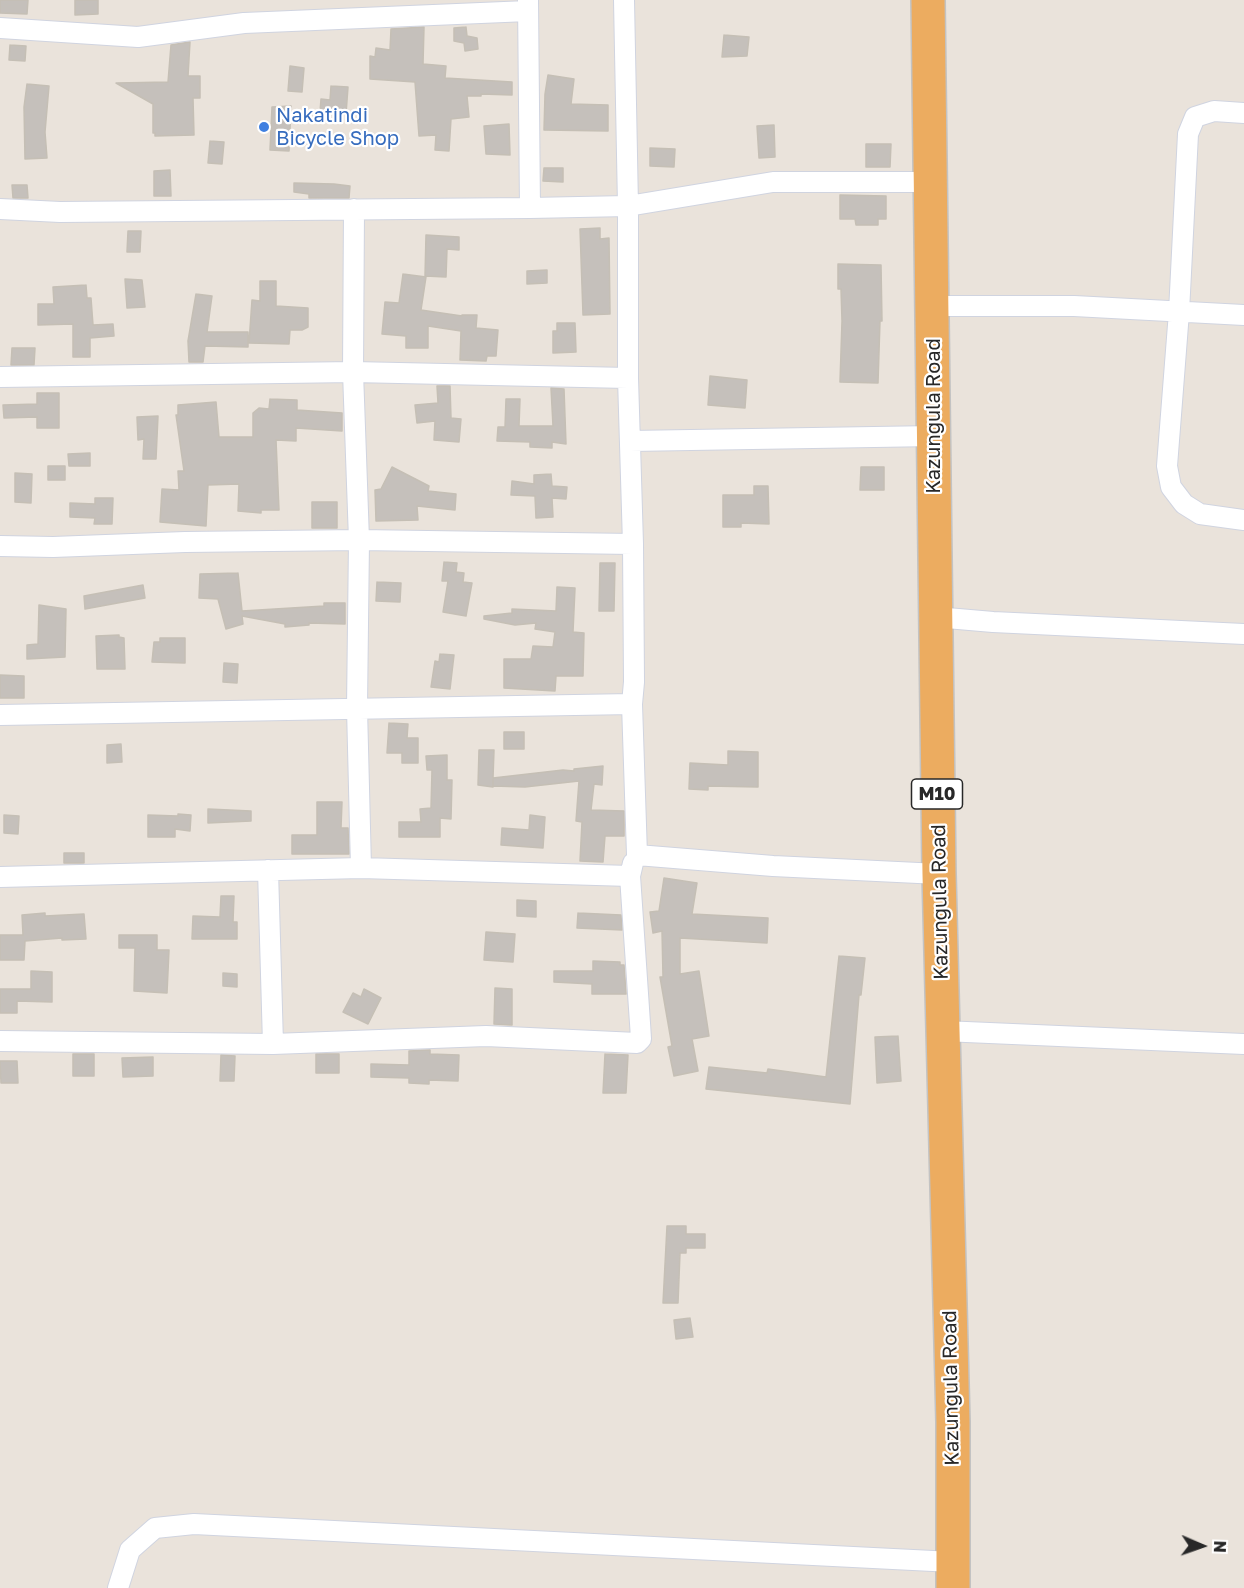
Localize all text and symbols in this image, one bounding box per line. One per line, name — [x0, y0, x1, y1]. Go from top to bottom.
place label: Nakatindi Bicycle Shop — [276, 104, 399, 151]
marker: Nakatindi Bicycle Shop — [257, 120, 271, 134]
street label: Kazungula Road — [922, 338, 946, 494]
road number: M10 — [912, 779, 962, 809]
street label: Kazungula Road — [927, 824, 953, 980]
street label: Kazungula Road — [938, 1310, 964, 1466]
north arrow — [1172, 1516, 1232, 1576]
text: N — [1210, 1540, 1230, 1553]

